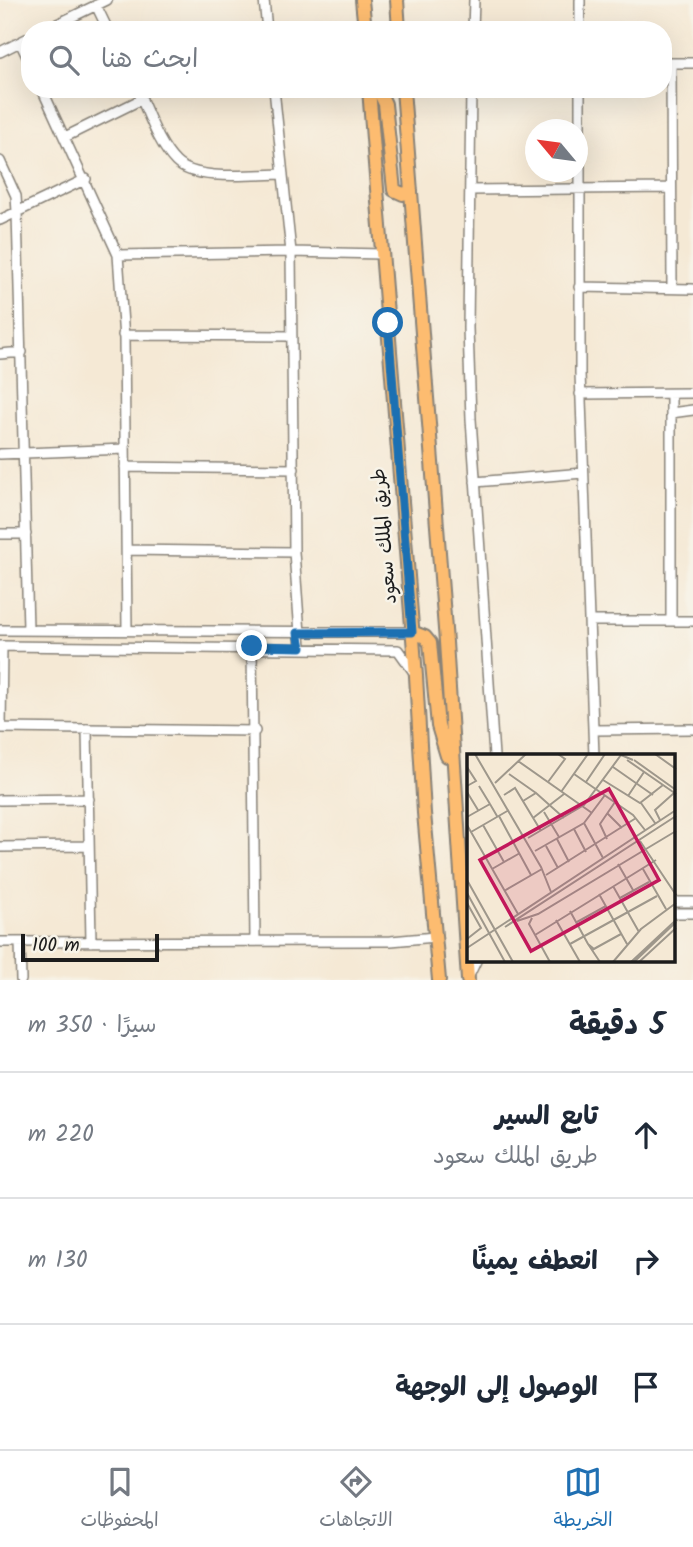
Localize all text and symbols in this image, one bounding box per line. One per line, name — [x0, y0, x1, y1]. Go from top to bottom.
search box — [21, 21, 672, 98]
text: ابحث هنا — [101, 39, 198, 81]
icon: search — [45, 41, 83, 79]
north arrow — [525, 119, 588, 182]
route start — [372, 307, 403, 338]
street label: طريق الملك سعود — [364, 467, 406, 605]
route end — [236, 630, 267, 661]
inset map — [467, 754, 676, 962]
scale bar — [21, 931, 159, 963]
text: 100 m — [32, 931, 80, 961]
text: 5 دقيقة — [569, 1002, 665, 1050]
text: سيرًا · 350 m — [28, 1008, 156, 1044]
text: تابع السير — [495, 1096, 598, 1138]
icon: ahead — [627, 1116, 665, 1154]
text: 220 m — [28, 1117, 94, 1153]
text: طريق الملك سعود — [433, 1139, 598, 1175]
text: انعطف يمينًا — [472, 1241, 598, 1283]
icon: right — [627, 1242, 665, 1280]
text: 130 m — [28, 1243, 87, 1279]
text: الوصول إلى الوجهة — [395, 1367, 598, 1409]
icon: arrive — [627, 1368, 665, 1406]
tab: المحفوظات — [80, 1463, 159, 1536]
tab: الاتجاهات — [319, 1463, 393, 1536]
tab: الخريطة — [553, 1463, 613, 1536]

